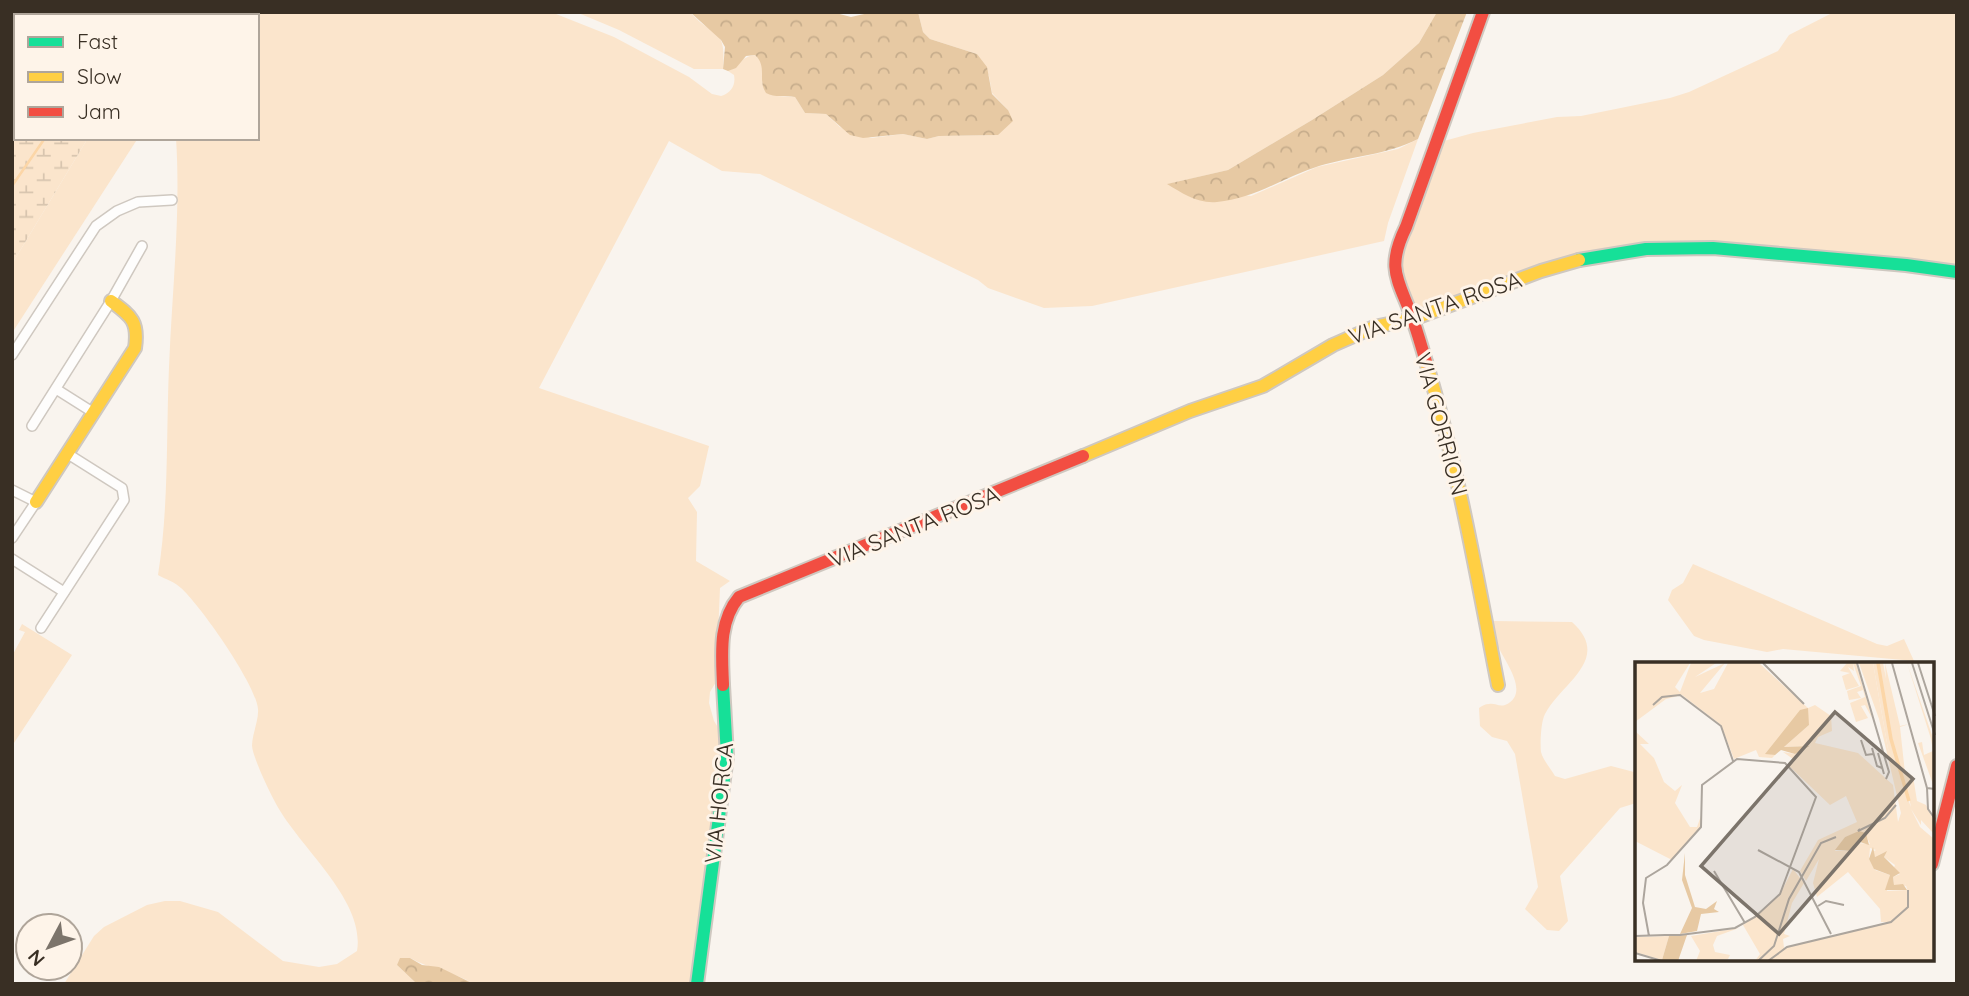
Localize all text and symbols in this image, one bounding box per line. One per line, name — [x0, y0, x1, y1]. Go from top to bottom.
legend — [14, 14, 259, 140]
text: Fast — [77, 28, 118, 54]
text: Slow — [77, 63, 122, 89]
text: Jam — [77, 98, 121, 124]
street label: VIA SANTA ROSA — [1344, 264, 1525, 351]
street label: VIA GORRION — [1408, 349, 1474, 498]
street label: VIA SANTA ROSA — [824, 479, 1003, 574]
inset map — [1635, 662, 1934, 961]
street label: VIA HORCA — [698, 741, 739, 865]
north arrow — [14, 912, 84, 982]
text: N — [23, 945, 50, 971]

